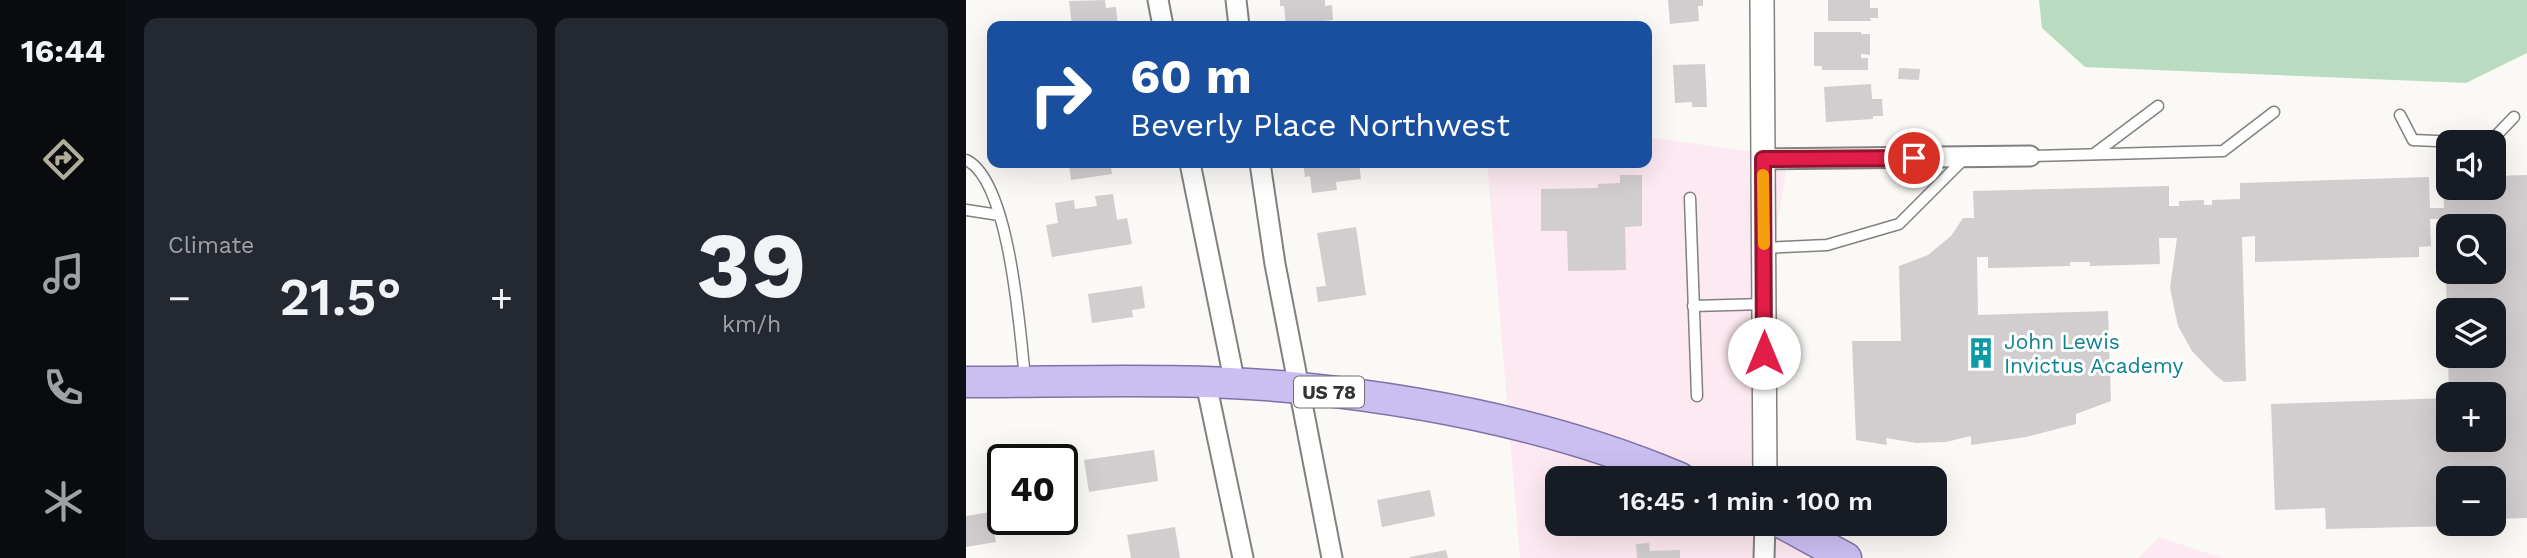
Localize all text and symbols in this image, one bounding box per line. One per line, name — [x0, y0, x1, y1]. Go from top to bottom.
text: 16:44 — [21, 32, 105, 70]
text: 60 m — [1130, 47, 1252, 105]
icon: right — [1015, 49, 1106, 140]
text: Beverly Place Northwest — [1130, 106, 1510, 144]
pin — [1884, 128, 1944, 188]
map controls — [2436, 130, 2506, 536]
button: sound — [2436, 130, 2506, 200]
icon: directions — [39, 135, 88, 184]
icon: arrive — [1895, 139, 1933, 177]
text: 39 — [696, 212, 807, 319]
button: search — [2436, 214, 2506, 284]
text: Climate — [168, 232, 254, 259]
icon: music — [39, 249, 88, 298]
text: 21.5° — [279, 267, 402, 328]
text: − — [168, 276, 191, 320]
text: + — [490, 276, 513, 320]
button: layers — [2436, 298, 2506, 368]
text: km/h — [722, 311, 781, 338]
position arrow — [1727, 316, 1801, 390]
place label: John Lewis Invictus Academy — [2004, 329, 2184, 378]
building icon: John Lewis Invictus Academy — [1964, 336, 1998, 370]
icon: phone — [39, 363, 88, 412]
road number: US 78 — [1294, 376, 1364, 408]
button: + — [2436, 382, 2506, 452]
speed limit sign: 40 — [987, 444, 1078, 535]
button: − — [2436, 466, 2506, 536]
icon: climate — [39, 477, 88, 526]
text: 16:45 · 1 min · 100 m — [1619, 486, 1873, 516]

